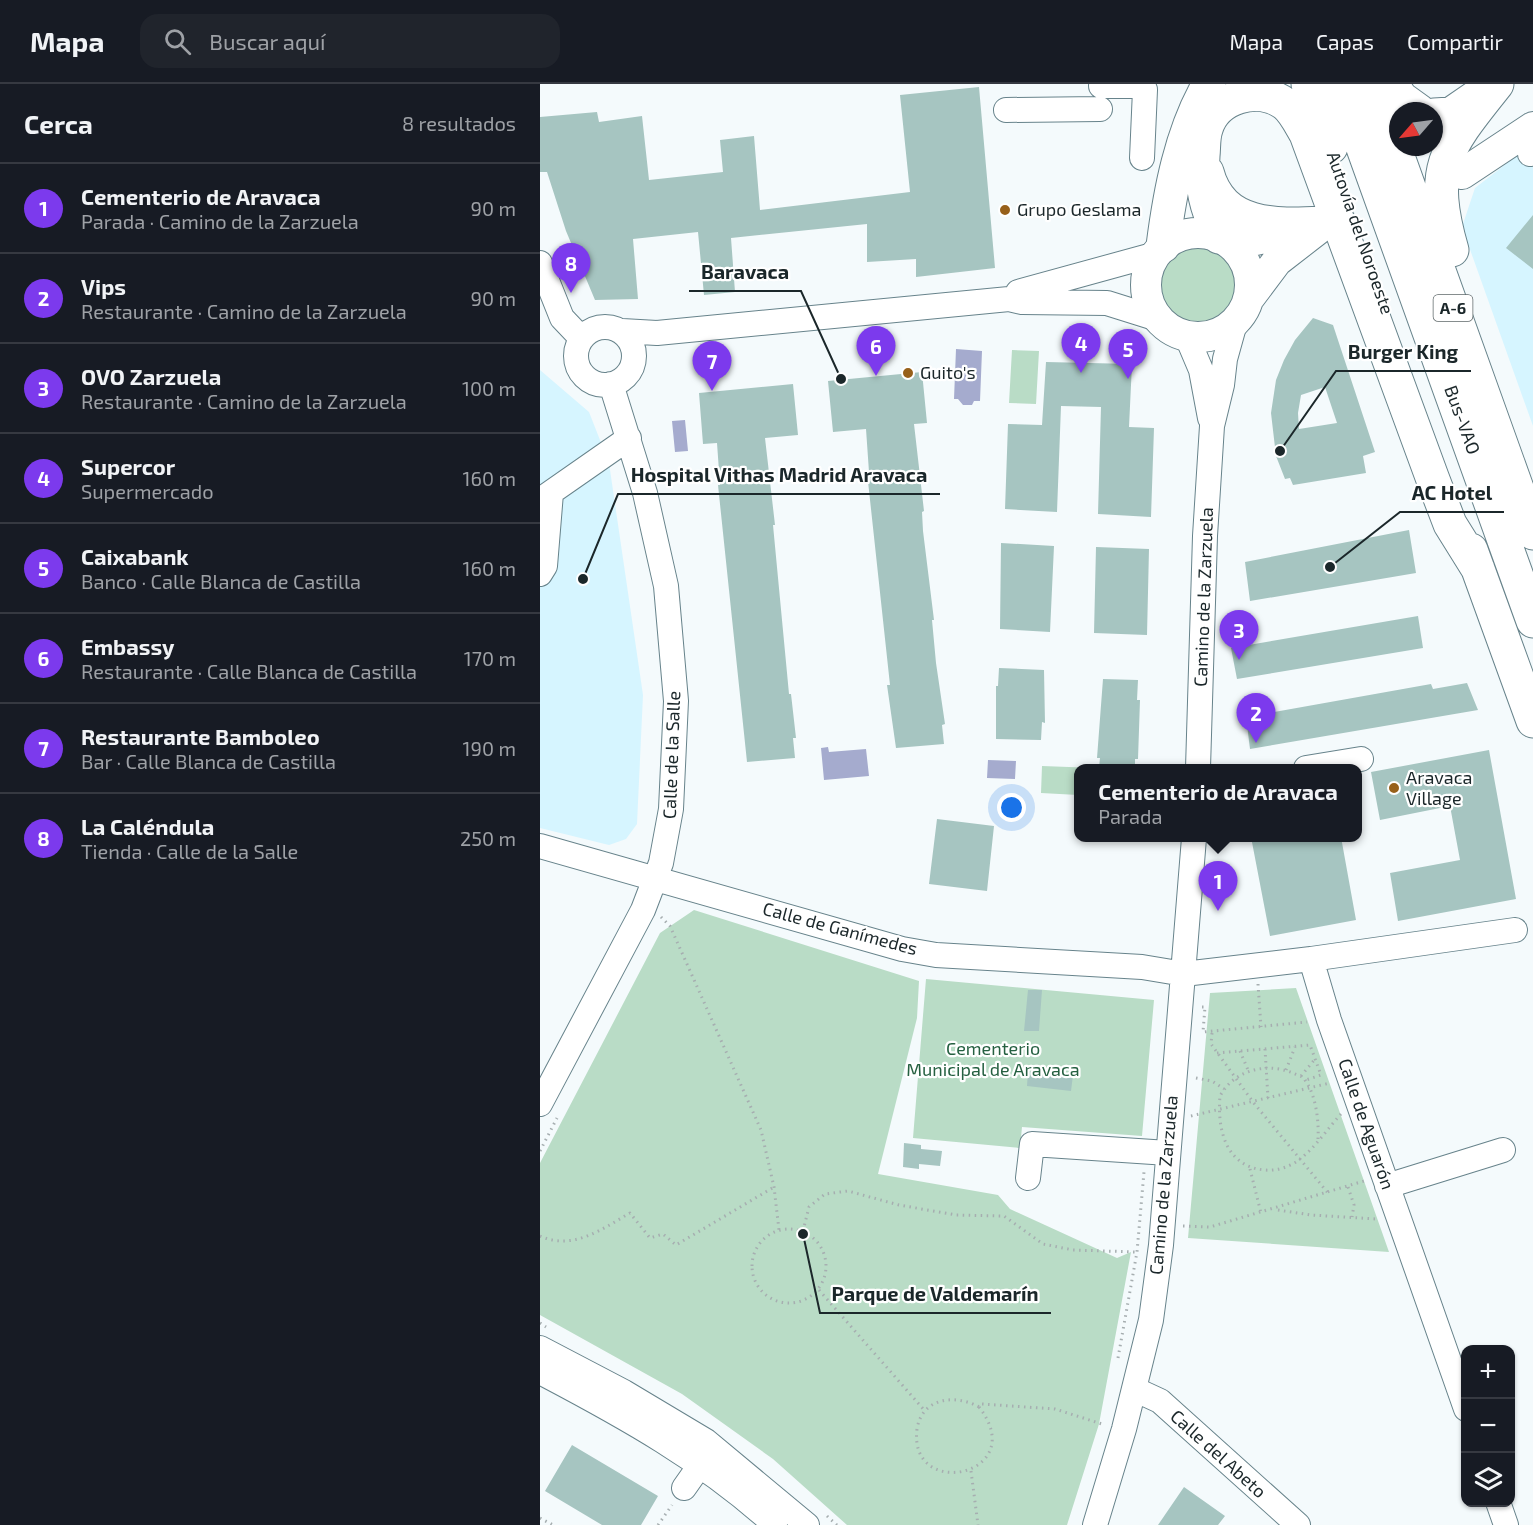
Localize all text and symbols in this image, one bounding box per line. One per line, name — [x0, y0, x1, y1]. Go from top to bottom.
search box — [140, 14, 560, 68]
text: Mapa — [30, 24, 104, 58]
icon: search — [161, 25, 194, 58]
text: Buscar aquí — [209, 28, 325, 54]
text: Mapa — [1229, 29, 1283, 54]
text: Capas — [1316, 29, 1374, 54]
text: Compartir — [1407, 29, 1503, 54]
north arrow — [1389, 102, 1443, 156]
text: Cerca — [24, 108, 93, 139]
text: 8 resultados — [402, 111, 516, 135]
street label: Autovía del Noroeste — [1323, 148, 1399, 317]
text: Cementerio de Aravaca — [81, 183, 320, 209]
text: 1 — [39, 196, 48, 220]
text: 90 m — [471, 196, 516, 220]
place label: Grupo Geslama — [1017, 198, 1141, 220]
marker: Grupo Geslama — [998, 203, 1012, 217]
text: Parada · Camino de la Zarzuela — [81, 209, 359, 233]
pin: 8 — [552, 244, 591, 293]
callout: Baravaca — [689, 253, 801, 291]
text: Baravaca — [701, 259, 789, 283]
text: Vips — [81, 273, 126, 299]
text: 2 — [38, 286, 49, 310]
text: 90 m — [471, 286, 516, 310]
road number: A-6 — [1434, 295, 1472, 321]
text: Restaurante · Camino de la Zarzuela — [81, 299, 407, 323]
pin: 4 — [1062, 324, 1100, 373]
pin: 6 — [856, 326, 896, 376]
pin: 5 — [1108, 330, 1148, 379]
callout: Burger King — [1336, 333, 1471, 371]
text: Burger King — [1348, 339, 1459, 363]
pin: 7 — [692, 342, 732, 391]
place label: Guito's — [920, 361, 976, 383]
text: OVO Zarzuela — [81, 363, 221, 389]
marker: Guito's — [901, 366, 915, 380]
text: 3 — [38, 376, 49, 400]
text: 100 m — [462, 376, 516, 400]
street label: Bus-VAO — [1440, 382, 1486, 457]
text: Restaurante · Camino de la Zarzuela — [81, 389, 407, 413]
text: Supercor — [81, 453, 175, 479]
callout: Hospital Vithas Madrid Aravaca — [618, 456, 940, 494]
text: Hospital Vithas Madrid Aravaca — [631, 462, 927, 486]
text: 4 — [37, 466, 50, 490]
text: 160 m — [463, 466, 516, 490]
callout: AC Hotel — [1400, 474, 1504, 512]
text: Supermercado — [81, 479, 214, 503]
text: AC Hotel — [1412, 480, 1493, 504]
street label: Camino de la Zarzuela — [1189, 507, 1217, 687]
text: Caixabank — [81, 543, 189, 569]
text: 5 — [38, 556, 49, 580]
text: 160 m — [463, 556, 516, 580]
text: Banco · Calle Blanca de Castilla — [81, 569, 361, 593]
pin: 3 — [1220, 610, 1258, 660]
text: Embassy — [81, 633, 174, 659]
text: 6 — [38, 646, 49, 670]
text: 170 m — [464, 646, 516, 670]
text: Restaurante · Calle Blanca de Castilla — [81, 659, 417, 683]
street label: Calle de la Salle — [658, 691, 684, 819]
pin: 2 — [1236, 694, 1276, 743]
text: Restaurante Bamboleo — [81, 723, 320, 749]
text: 7 — [38, 736, 49, 760]
text: 190 m — [463, 736, 516, 760]
text: Bar · Calle Blanca de Castilla — [81, 749, 336, 773]
popup — [1074, 764, 1362, 842]
place label: Aravaca Village — [1406, 766, 1472, 809]
text: Cementerio de Aravaca — [1098, 778, 1338, 804]
marker: Aravaca Village — [1387, 781, 1401, 795]
your location — [997, 793, 1026, 822]
text: Parada — [1098, 804, 1162, 828]
text: La Caléndula — [81, 813, 214, 839]
text: 8 — [37, 826, 50, 850]
text: 250 m — [460, 826, 516, 850]
text: Tienda · Calle de la Salle — [81, 839, 298, 863]
pin: 1 — [1198, 862, 1238, 911]
street label: Calle de Ganímedes — [761, 897, 920, 959]
park label: Cementerio Municipal de Aravaca — [906, 1037, 1080, 1080]
street label: Calle de Aguarón — [1334, 1055, 1400, 1192]
street label: Camino de la Zarzuela — [1144, 1094, 1182, 1275]
callout: Parque de Valdemarín — [820, 1275, 1051, 1313]
text: Parque de Valdemarín — [831, 1281, 1039, 1305]
map controls — [1461, 1345, 1515, 1507]
button: + — [1461, 1345, 1515, 1399]
button: − — [1461, 1399, 1515, 1453]
street label: Calle del Abeto — [1166, 1405, 1271, 1502]
button: layers — [1461, 1453, 1515, 1507]

